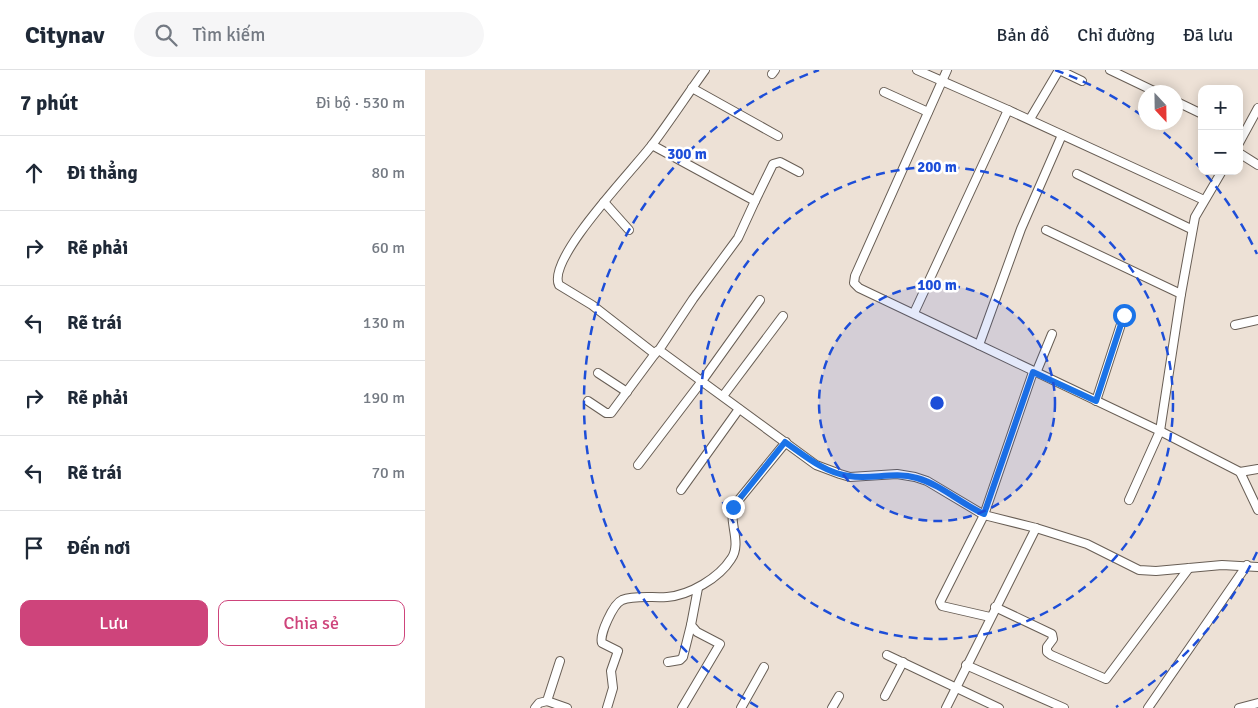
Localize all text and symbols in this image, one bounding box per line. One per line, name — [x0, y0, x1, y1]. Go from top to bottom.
search box — [134, 12, 484, 57]
text: Citynav — [25, 20, 104, 50]
icon: search — [152, 21, 180, 49]
text: Tìm kiếm — [192, 23, 265, 47]
text: Bản đồ — [997, 24, 1049, 46]
text: Chỉ đường — [1077, 24, 1155, 46]
text: Đã lưu — [1183, 24, 1233, 46]
north arrow — [1138, 85, 1183, 130]
map controls — [1198, 85, 1243, 175]
button: + — [1198, 85, 1243, 130]
text: 7 phút — [20, 90, 78, 116]
text: Đi bộ · 530 m — [316, 93, 405, 113]
button: − — [1198, 130, 1243, 175]
text: 300 m — [667, 145, 707, 163]
text: 200 m — [917, 158, 957, 176]
icon: ahead — [20, 159, 48, 187]
text: Đi thẳng — [67, 161, 138, 185]
text: 80 m — [371, 163, 405, 183]
icon: right — [20, 234, 48, 262]
text: Rẽ phải — [67, 236, 128, 260]
text: 60 m — [371, 238, 405, 258]
text: 100 m — [917, 276, 957, 294]
route start — [1113, 304, 1136, 327]
icon: left — [20, 309, 48, 337]
text: Rẽ trái — [67, 311, 122, 335]
text: 130 m — [363, 313, 405, 333]
icon: right — [20, 384, 48, 412]
text: Rẽ phải — [67, 386, 128, 410]
text: 190 m — [363, 388, 405, 408]
centre of rings — [928, 394, 946, 412]
icon: left — [20, 459, 48, 487]
text: Rẽ trái — [67, 461, 122, 485]
text: 70 m — [371, 463, 405, 483]
route end — [722, 496, 745, 519]
icon: arrive — [20, 534, 48, 562]
text: Đến nơi — [67, 536, 130, 560]
button: Lưu — [20, 600, 208, 646]
button: Chia sẻ — [218, 600, 405, 646]

